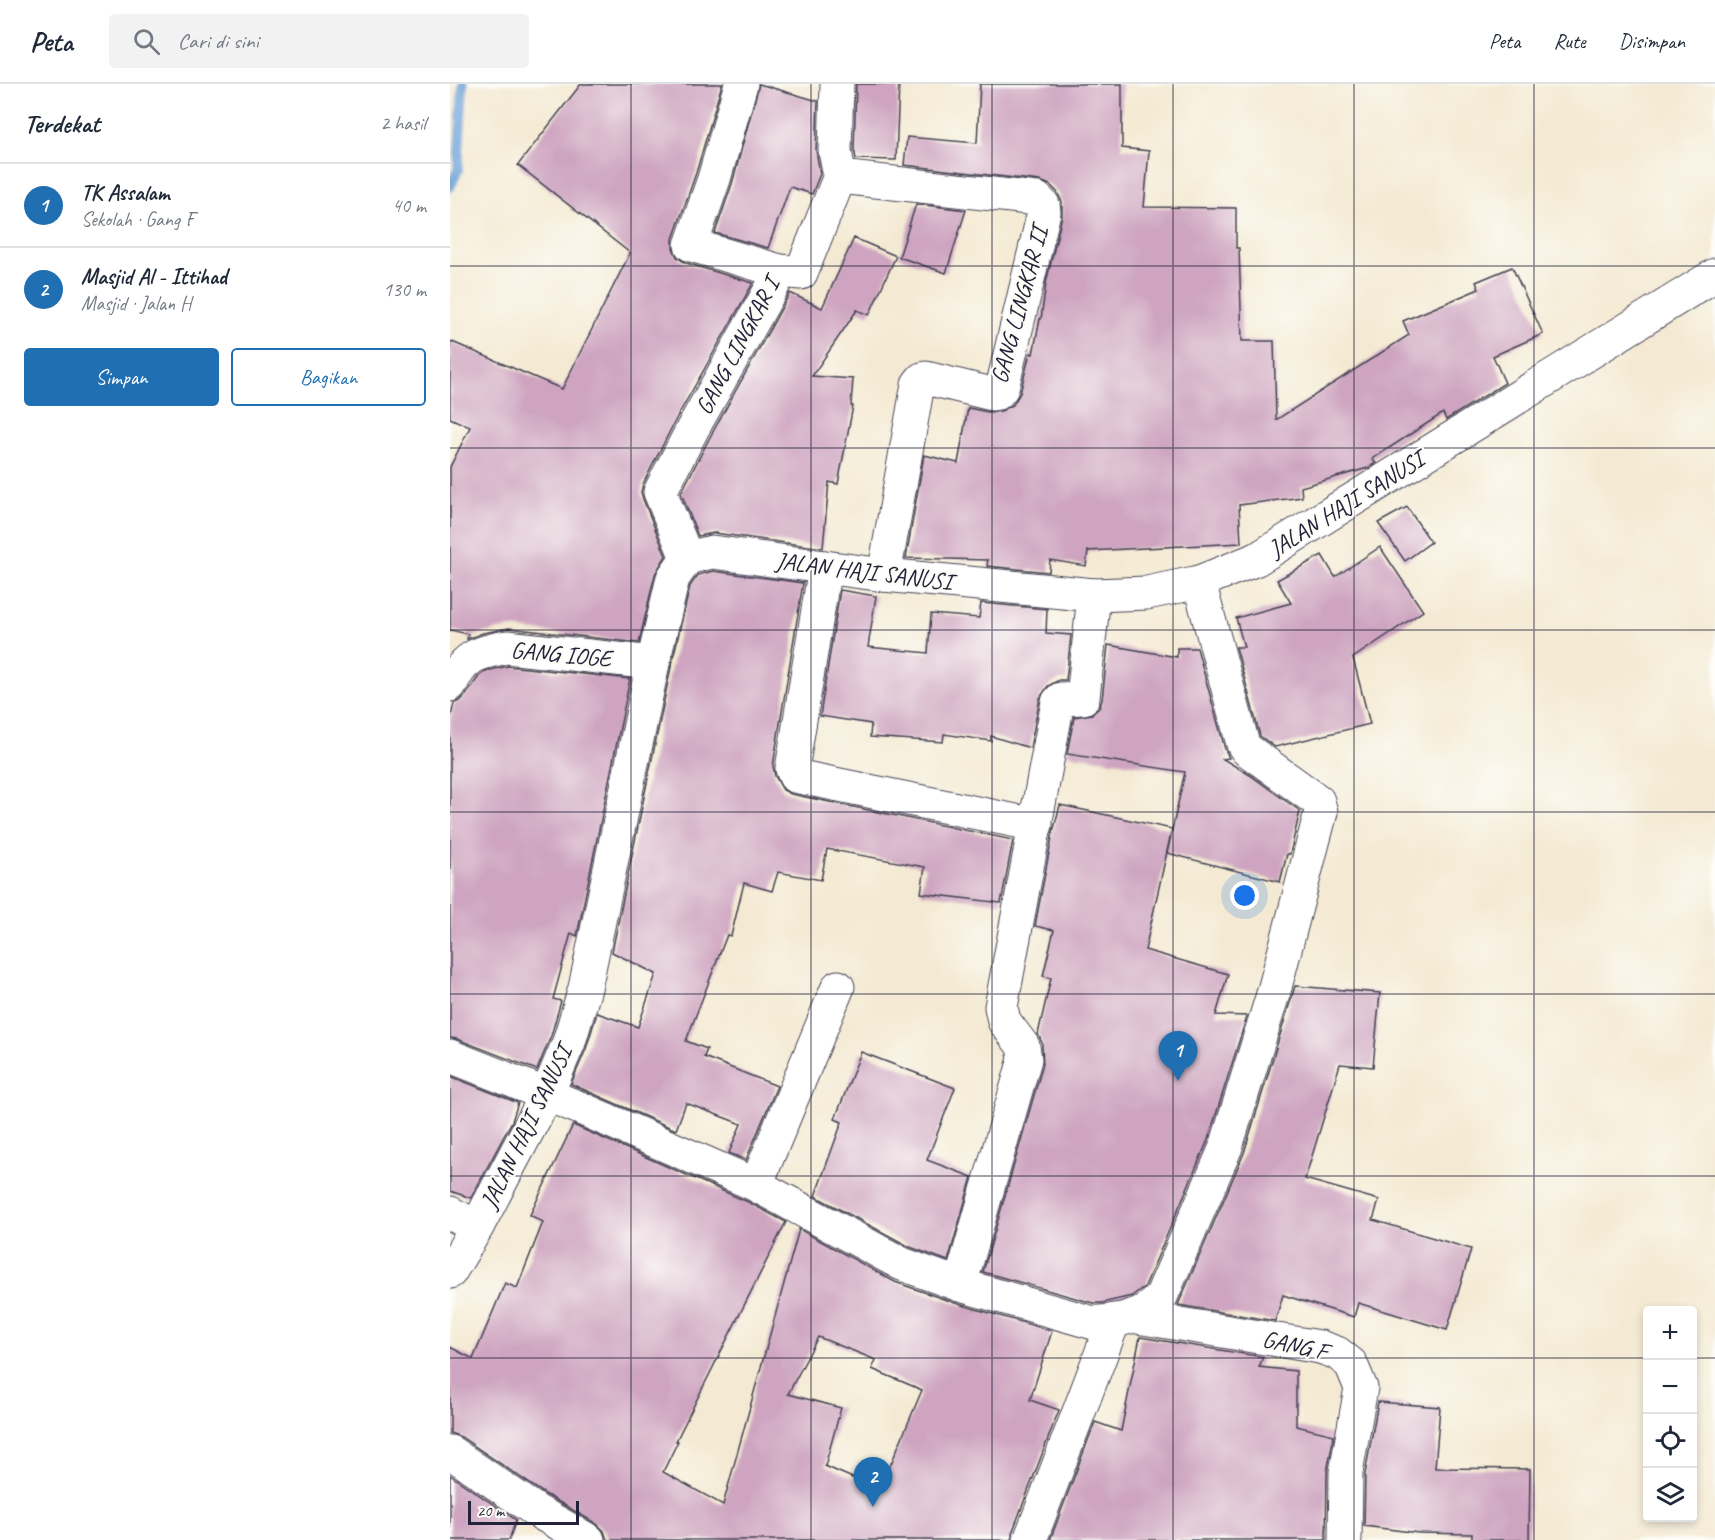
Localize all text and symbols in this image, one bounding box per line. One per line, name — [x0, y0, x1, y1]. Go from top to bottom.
search box — [109, 14, 529, 68]
text: Peta — [30, 24, 73, 59]
icon: search — [130, 25, 163, 58]
text: Cari di sini — [178, 27, 259, 55]
text: Peta — [1489, 28, 1520, 54]
text: Rute — [1553, 28, 1586, 54]
text: Disimpan — [1619, 28, 1685, 54]
text: Terdekat — [24, 107, 100, 140]
text: 2 hasil — [380, 111, 426, 136]
text: TK Assalam — [81, 179, 169, 207]
text: 1 — [39, 193, 48, 218]
text: 40 m — [392, 193, 426, 218]
text: Sekolah · Gang F — [81, 207, 194, 232]
street label: GANG LINGKAR II — [984, 218, 1056, 387]
text: Masjid Al - Ittihad — [81, 263, 227, 291]
street label: GANG LINGKAR I — [688, 268, 788, 420]
text: 2 — [39, 277, 48, 302]
text: 130 m — [383, 277, 426, 302]
text: Masjid · Jalan H — [81, 291, 191, 316]
button: Simpan — [24, 348, 219, 406]
button: Bagikan — [231, 348, 426, 406]
street label: JALAN HAJI SANUSI — [1262, 441, 1434, 564]
street label: JALAN HAJI SANUSI — [773, 545, 959, 597]
street label: GANG IOGE — [510, 635, 616, 674]
your location — [1230, 881, 1259, 910]
pin: 1 — [1158, 1032, 1198, 1081]
street label: JALAN HAJI SANUSI — [473, 1036, 581, 1214]
map controls — [1643, 1306, 1697, 1522]
button: + — [1643, 1306, 1697, 1360]
street label: GANG F — [1260, 1324, 1335, 1368]
button: − — [1643, 1360, 1697, 1414]
button: locate — [1643, 1414, 1697, 1468]
pin: 2 — [854, 1458, 892, 1507]
button: layers — [1643, 1468, 1697, 1522]
scale bar — [468, 1498, 579, 1526]
text: 20 m — [477, 1501, 504, 1521]

